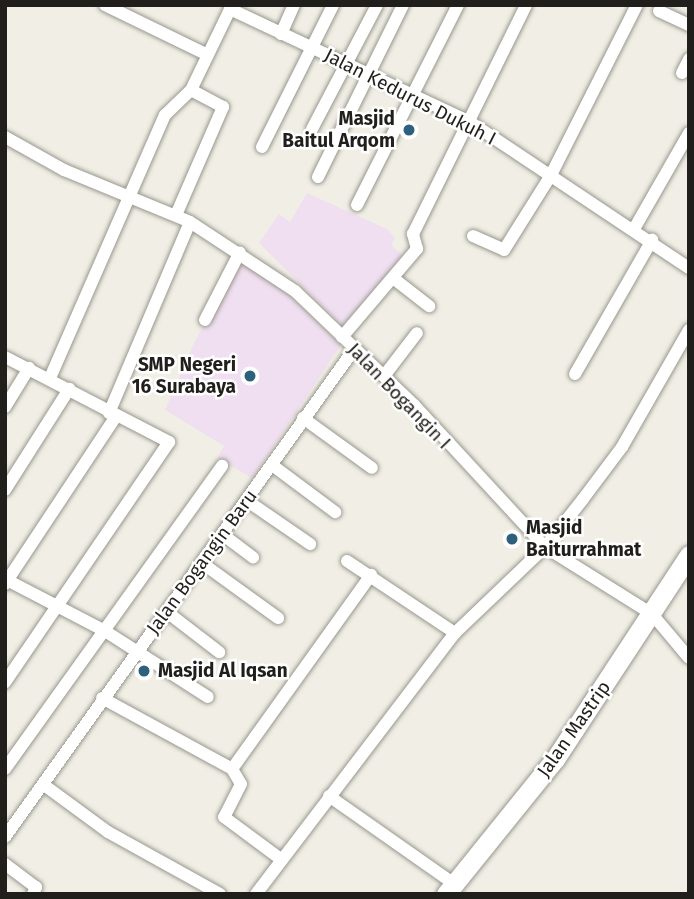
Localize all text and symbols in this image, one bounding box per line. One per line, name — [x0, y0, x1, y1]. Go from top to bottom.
street label: Jalan Kedurus Dukuh I — [320, 44, 500, 150]
place label: Masjid Baitul Arqom — [282, 108, 395, 152]
marker: Masjid Baitul Arqom — [401, 122, 417, 138]
street label: Jalan Bogangin I — [343, 338, 455, 454]
place label: SMP Negeri 16 Surabaya — [132, 354, 236, 398]
marker: SMP Negeri 16 Surabaya — [242, 368, 258, 384]
street label: Jalan Bogangin Baru — [142, 485, 262, 639]
place label: Masjid Baiturrahmat — [526, 517, 641, 561]
marker: Masjid Baiturrahmat — [504, 531, 520, 547]
place label: Masjid Al Iqsan — [158, 660, 288, 682]
marker: Masjid Al Iqsan — [136, 663, 152, 679]
street label: Jalan Mastrip — [532, 676, 616, 782]

